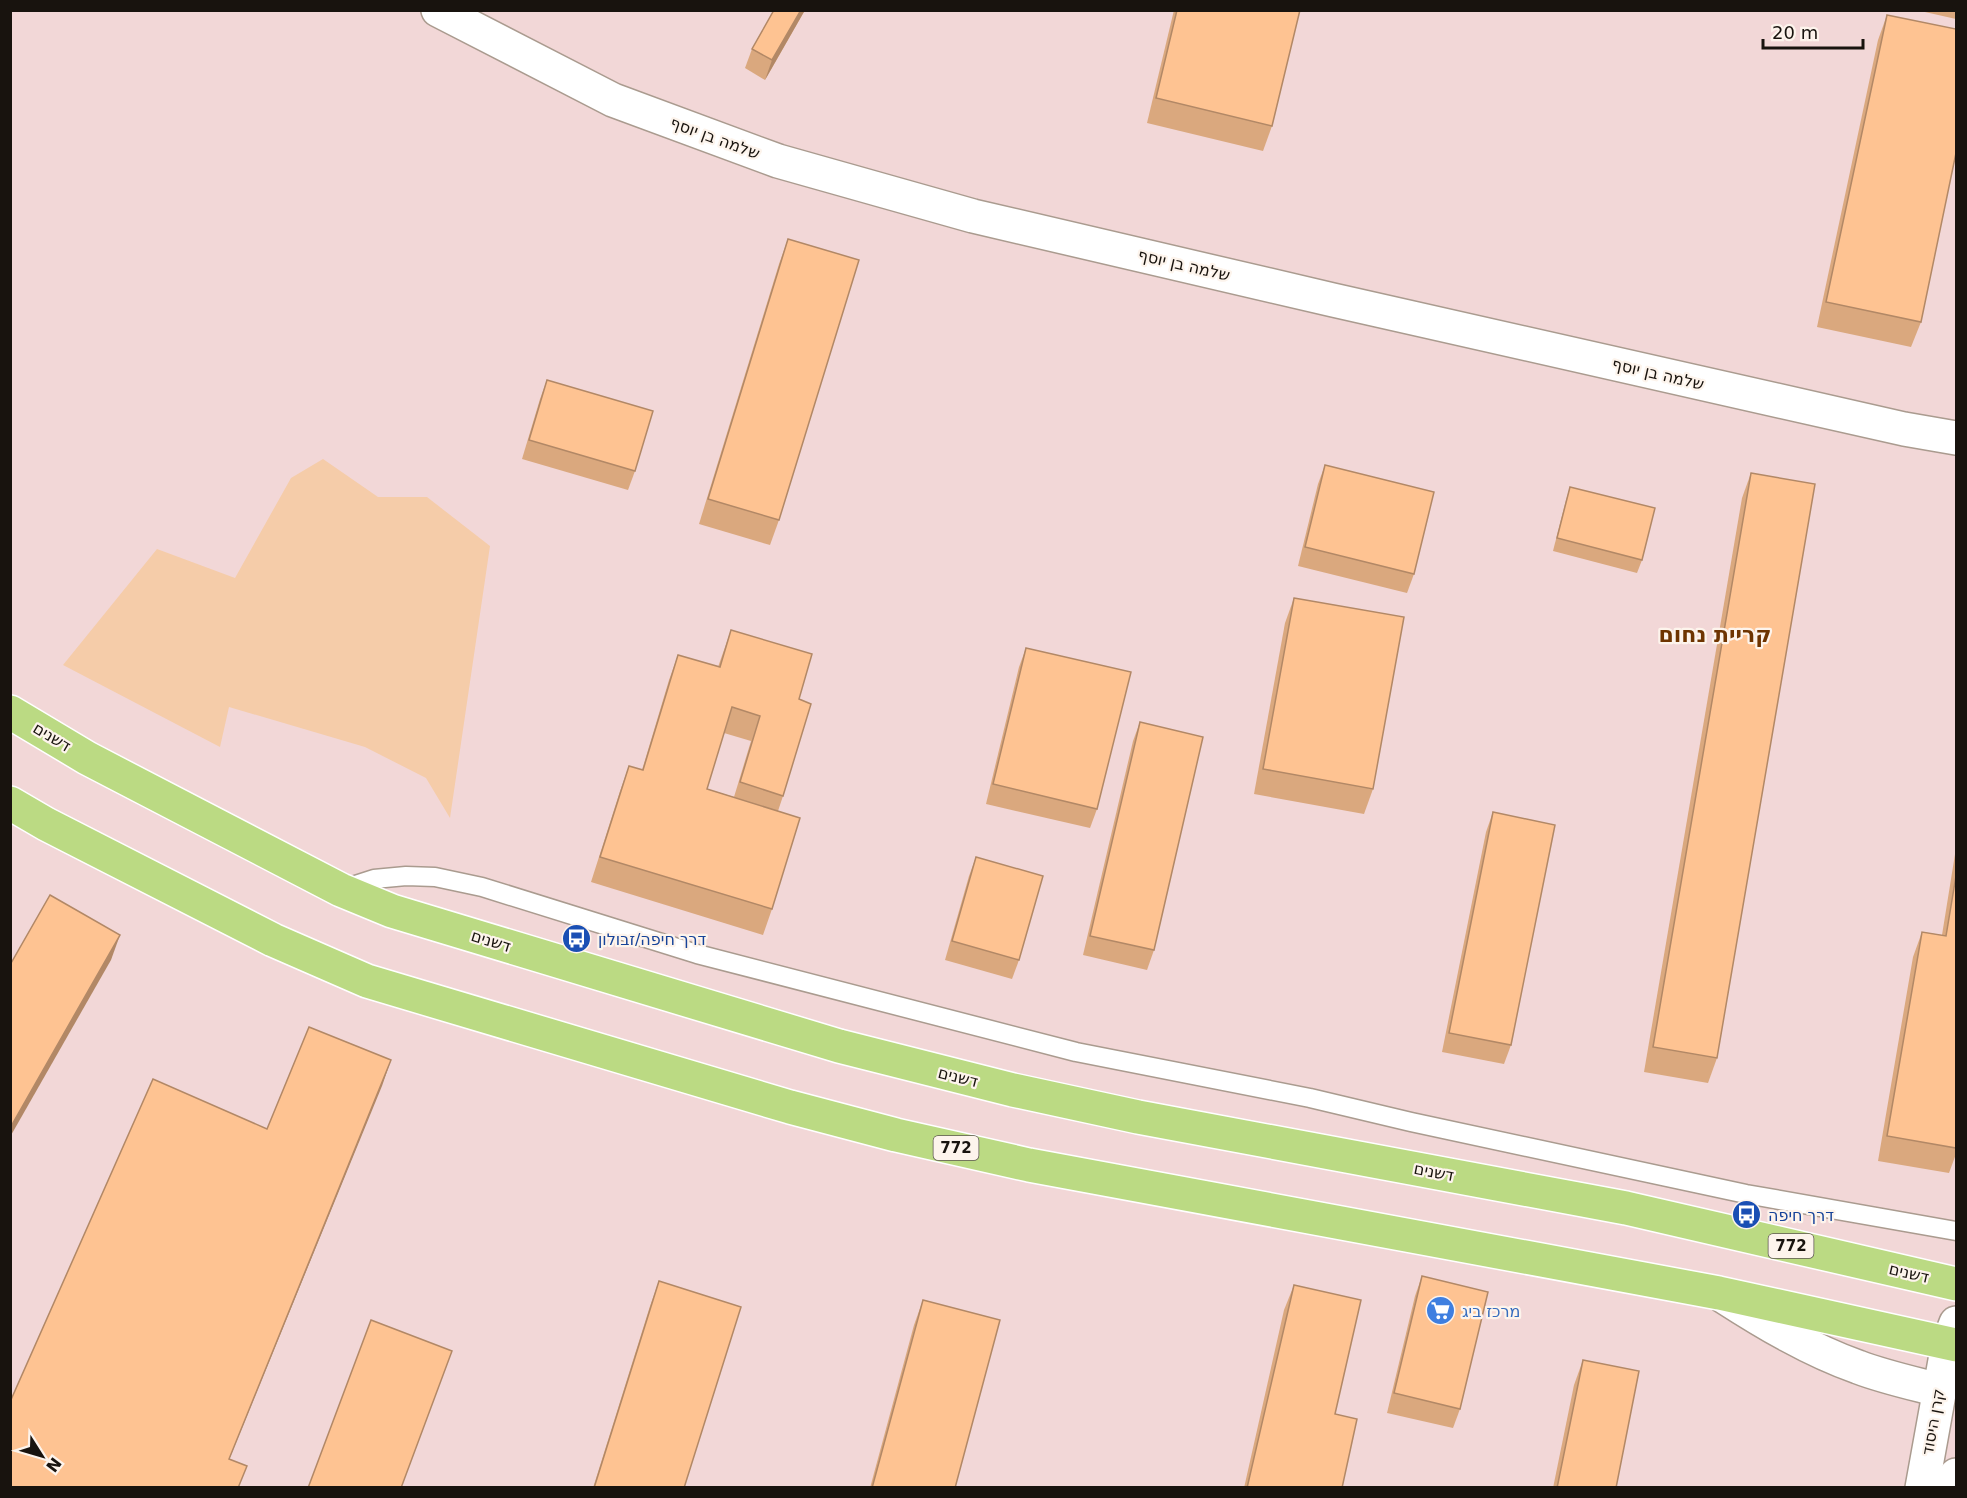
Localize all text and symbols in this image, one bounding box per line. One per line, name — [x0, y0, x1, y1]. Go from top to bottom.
scale bar — [1763, 12, 1864, 50]
text: 20 m — [1772, 22, 1818, 43]
street label: שלמה בן יוסף — [668, 113, 762, 163]
street label: שלמה בן יוסף — [1136, 245, 1232, 285]
street label: שלמה בן יוסף — [1610, 354, 1706, 394]
district label: קריית נחום — [1658, 622, 1772, 647]
street label: דשנים — [30, 718, 75, 756]
bus stop icon: דרך חיפה/זבולון — [561, 923, 593, 955]
street label: דשנים — [469, 926, 513, 956]
place label: דרך חיפה/זבולון — [598, 930, 707, 949]
street label: דשנים — [936, 1063, 980, 1091]
road number: 772 — [934, 1136, 978, 1160]
street label: דשנים — [1412, 1159, 1456, 1185]
bus stop icon: דרך חיפה — [1731, 1199, 1763, 1231]
place label: דרך חיפה — [1768, 1206, 1834, 1225]
road number: 772 — [1768, 1234, 1814, 1258]
street label: דשנים — [1887, 1259, 1931, 1287]
supermarket icon: מרכז ביג — [1425, 1295, 1457, 1327]
place label: מרכז ביג — [1462, 1302, 1520, 1321]
street label: קרן היסוד — [1918, 1387, 1948, 1457]
north arrow — [12, 1426, 72, 1486]
text: N — [42, 1454, 65, 1476]

